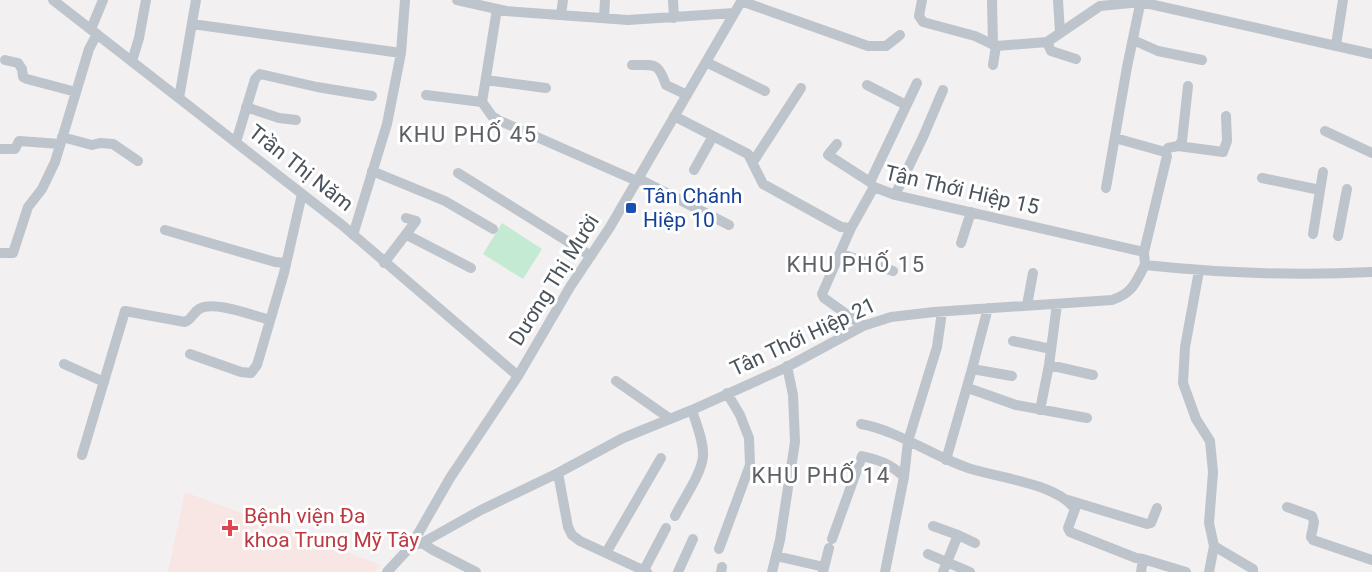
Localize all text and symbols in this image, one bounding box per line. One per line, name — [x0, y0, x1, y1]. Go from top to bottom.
street label: Trần Thị Năm — [244, 120, 358, 216]
district label: KHU PHỐ 45 — [398, 120, 538, 147]
street label: Tân Thới Hiệp 15 — [883, 161, 1041, 219]
place label: Tân Chánh Hiệp 10 — [643, 184, 742, 232]
marker: Tân Chánh Hiệp 10 — [624, 201, 638, 215]
street label: Dương Thị Mười — [504, 210, 604, 350]
district label: KHU PHỐ 15 — [786, 250, 926, 277]
street label: Tân Thới Hiệp 21 — [727, 293, 879, 381]
district label: KHU PHỐ 14 — [751, 461, 891, 488]
place label: Bệnh viện Đa khoa Trung Mỹ Tây — [244, 504, 419, 552]
marker: Bệnh viện Đa khoa Trung Mỹ Tây — [221, 519, 239, 537]

